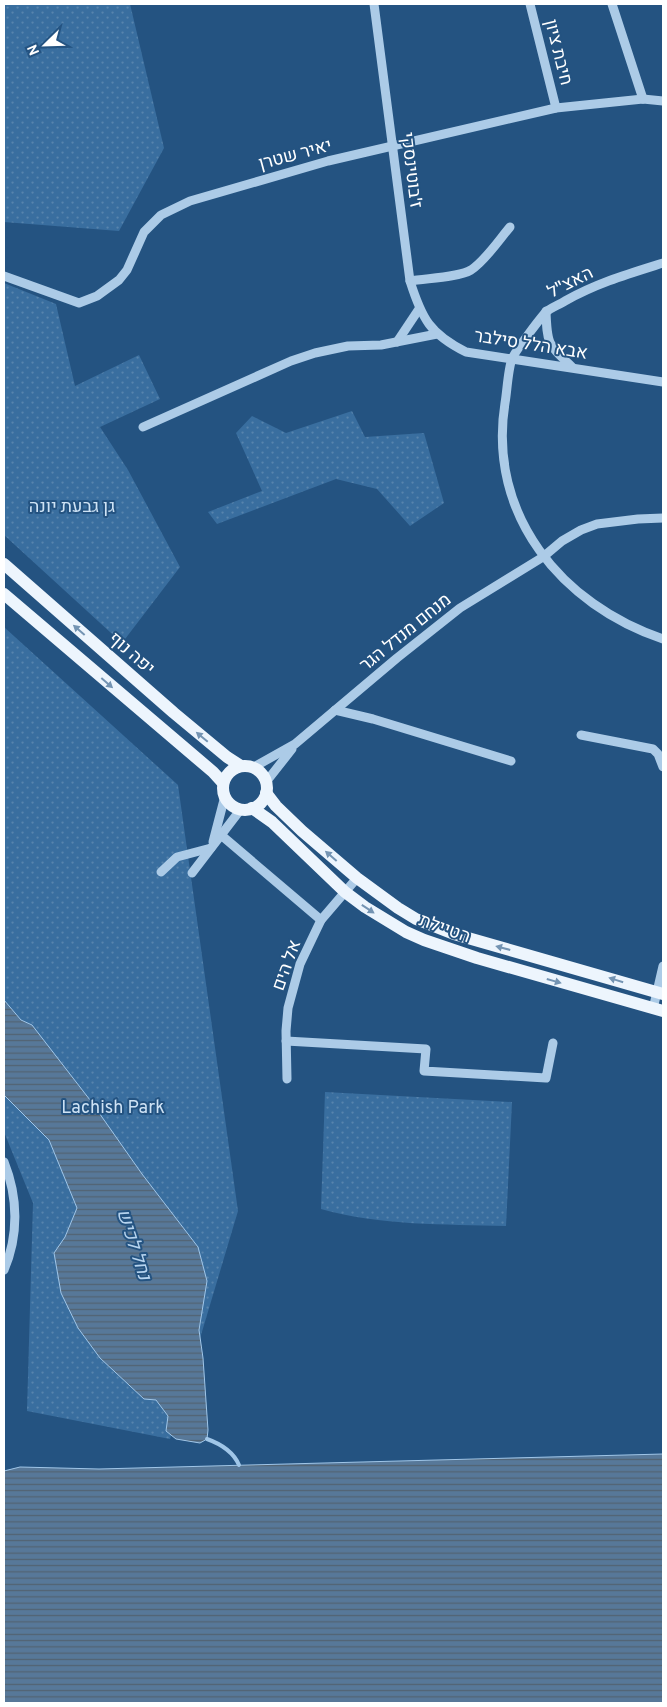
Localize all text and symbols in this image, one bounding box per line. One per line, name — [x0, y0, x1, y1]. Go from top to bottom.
street label: חיבת ציון — [538, 17, 577, 88]
north arrow — [20, 20, 70, 70]
text: N — [25, 42, 44, 57]
street label: ז'בוטינסקי — [394, 131, 427, 209]
street label: יאיר שטרן — [256, 135, 335, 176]
street label: האצ"ל — [544, 262, 597, 305]
street label: אבא הלל סילבר — [472, 325, 589, 366]
park label: גן גבעת יונה — [29, 496, 115, 519]
street label: מנחם מנדל הגר — [355, 589, 457, 677]
one-way arrow — [74, 624, 86, 636]
street label: יפה נוף — [103, 628, 159, 681]
one-way arrow — [101, 677, 113, 688]
one-way arrow — [196, 731, 209, 742]
one-way arrow — [325, 850, 338, 861]
one-way arrow — [361, 904, 375, 913]
street label: הטיילת — [416, 910, 473, 949]
street label: אל הים — [268, 937, 307, 994]
one-way arrow — [495, 944, 510, 952]
one-way arrow — [609, 976, 624, 984]
one-way arrow — [547, 977, 562, 985]
park label: Lachish Park — [61, 1097, 165, 1120]
water label: נחל לכיש — [110, 1206, 156, 1284]

